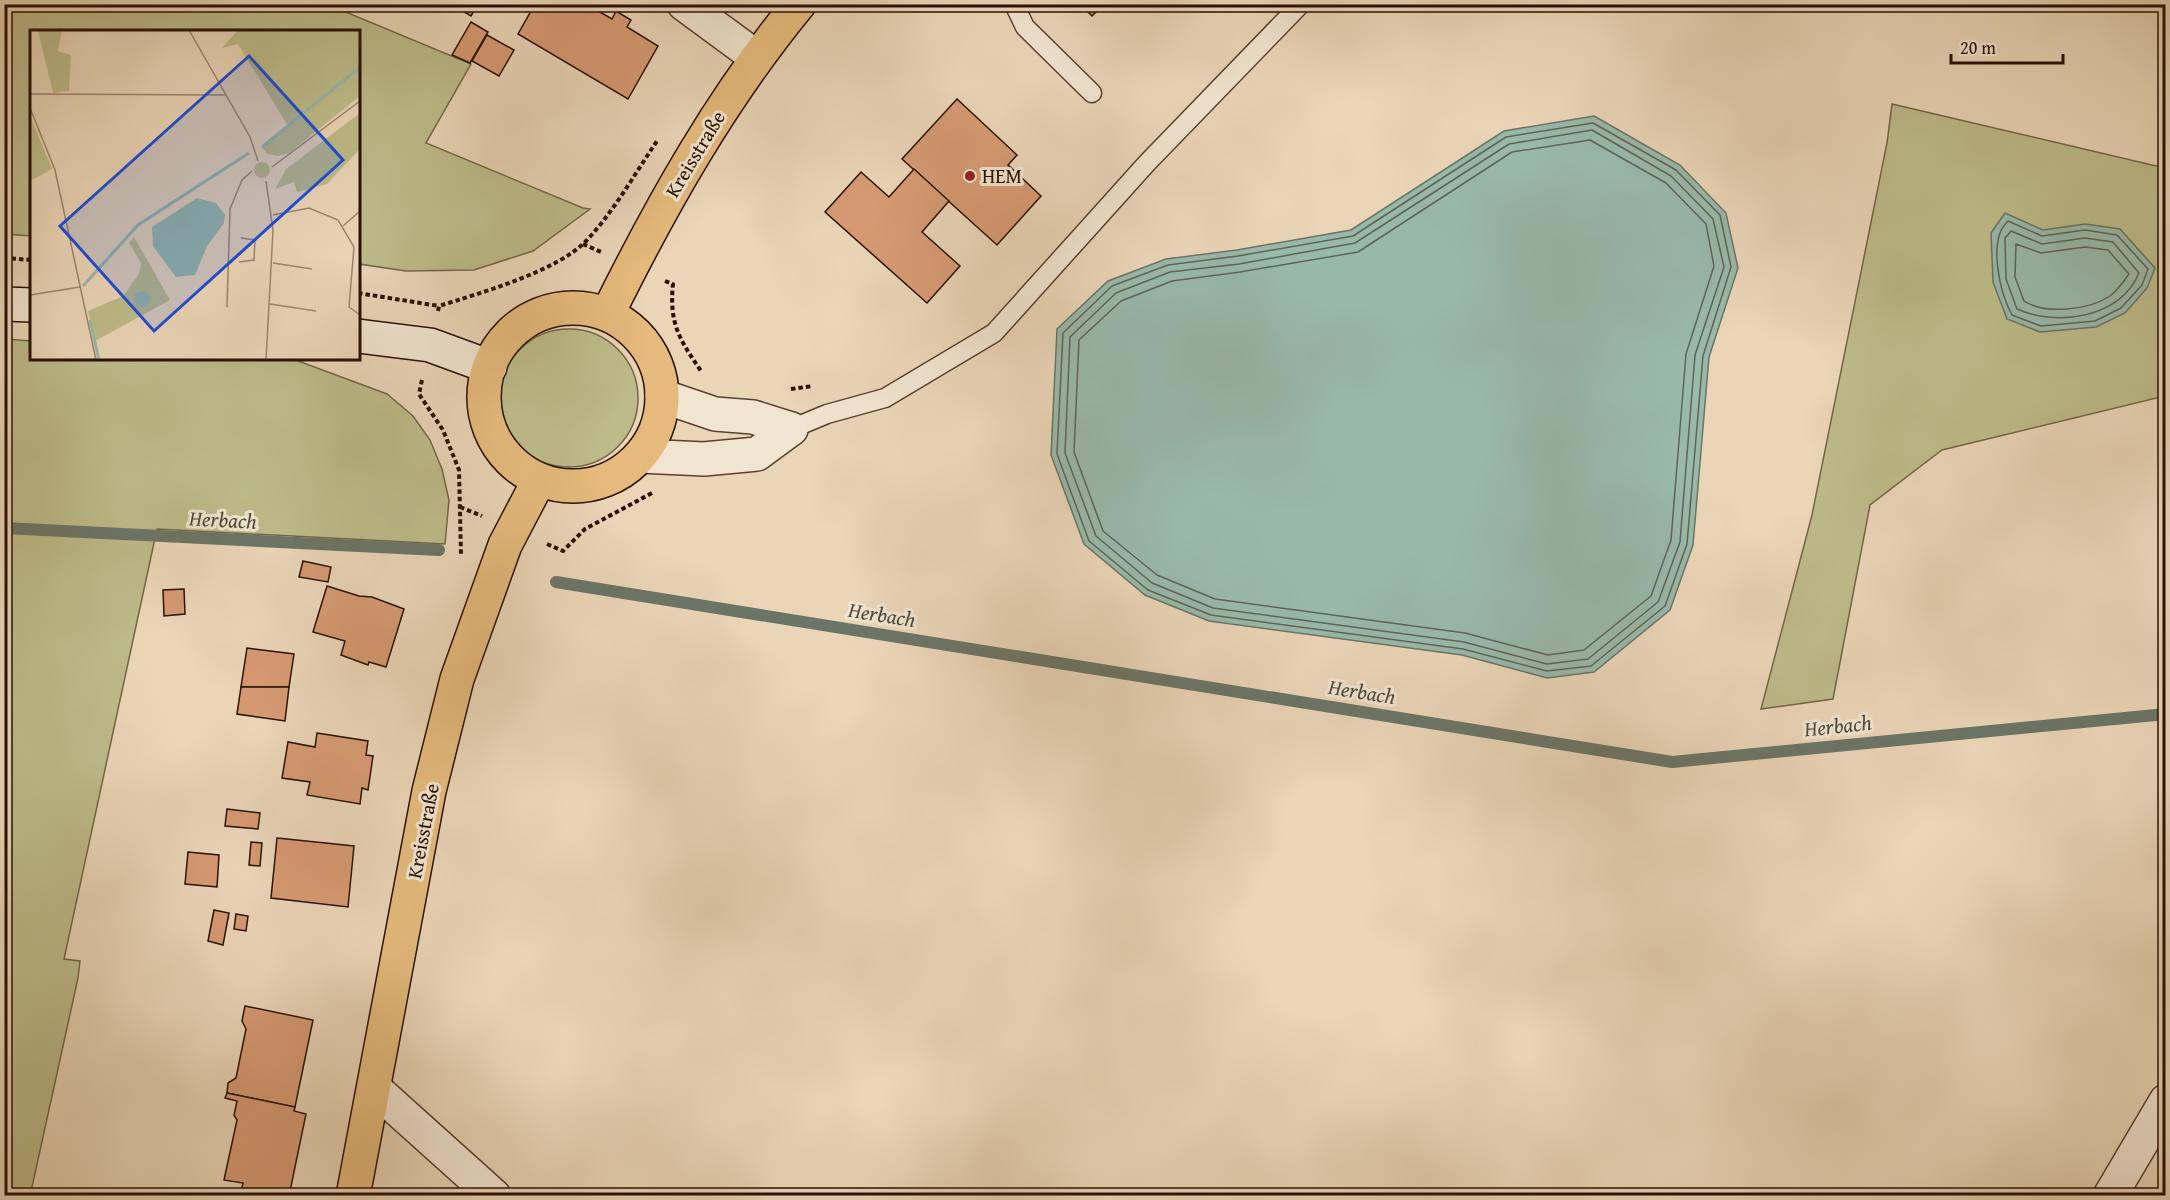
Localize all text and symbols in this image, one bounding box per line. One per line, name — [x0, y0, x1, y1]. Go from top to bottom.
scale bar — [1951, 27, 2064, 65]
inset map — [30, 30, 360, 360]
text: 20 m — [1960, 34, 1996, 61]
street label: Kreisstraße — [657, 105, 732, 202]
place label: HEM — [982, 161, 1022, 190]
marker: HEM — [963, 169, 977, 183]
water label: Herbach — [187, 502, 258, 537]
water label: Herbach — [845, 594, 918, 635]
water label: Herbach — [1325, 671, 1398, 712]
water label: Herbach — [1802, 707, 1874, 745]
street label: Kreisstraße — [399, 781, 446, 881]

